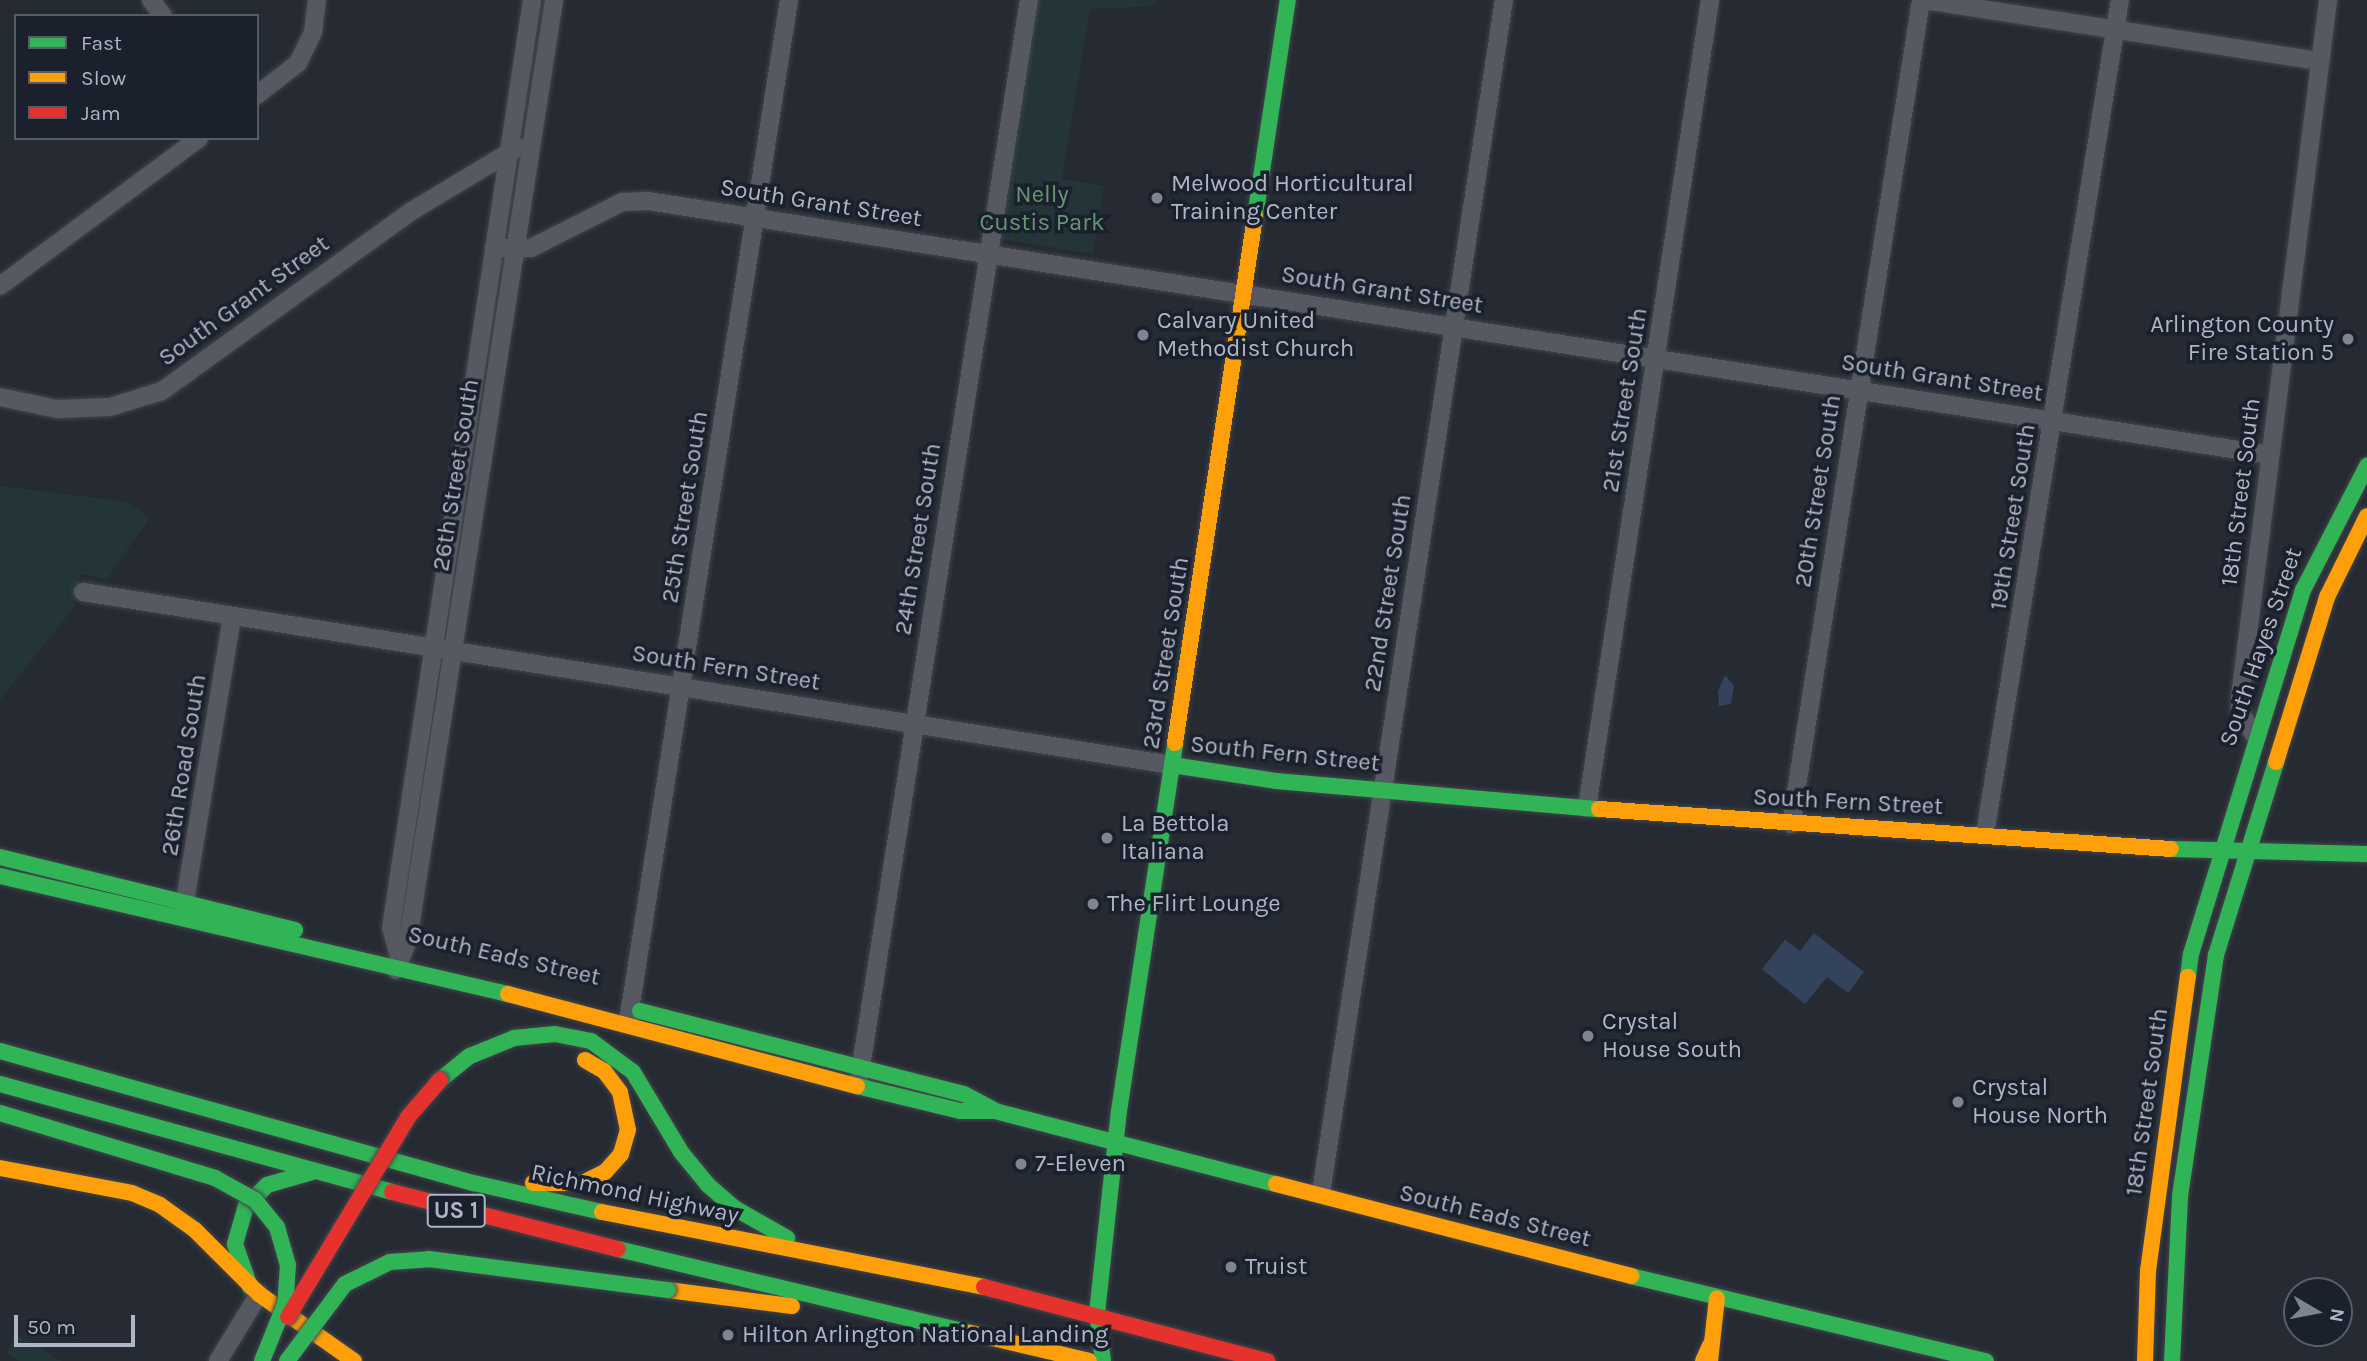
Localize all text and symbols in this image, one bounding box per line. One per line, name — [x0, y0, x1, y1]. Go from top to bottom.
legend — [14, 14, 259, 140]
text: Fast — [81, 31, 122, 55]
text: Slow — [81, 66, 126, 90]
text: Jam — [81, 101, 121, 125]
place label: Melwood Horticultural Training Center — [1171, 170, 1414, 226]
street label: South Grant Street — [718, 173, 924, 233]
park label: Nelly Custis Park — [979, 181, 1105, 237]
marker: Melwood Horticultural Training Center — [1149, 190, 1165, 206]
street label: South Grant Street — [153, 229, 335, 373]
street label: South Grant Street — [1279, 260, 1485, 320]
street label: 21st Street South — [1596, 306, 1654, 494]
place label: Calvary United Methodist Church — [1157, 307, 1354, 363]
place label: Arlington County Fire Station 5 — [2150, 311, 2334, 367]
marker: Calvary United Methodist Church — [1135, 327, 1151, 343]
marker: Arlington County Fire Station 5 — [2340, 331, 2356, 347]
street label: South Grant Street — [1839, 348, 2045, 408]
street label: 26th Street South — [427, 377, 485, 573]
street label: 20th Street South — [1789, 393, 1847, 589]
street label: 18th Street South — [2215, 396, 2267, 588]
street label: 25th Street South — [656, 409, 714, 605]
street label: 19th Street South — [1984, 422, 2042, 612]
street label: 24th Street South — [889, 441, 947, 637]
street label: 22nd Street South — [1358, 492, 1418, 694]
street label: South Hayes Street — [2213, 544, 2309, 750]
street label: 23rd Street South — [1137, 555, 1195, 751]
street label: South Fern Street — [630, 639, 822, 697]
street label: 26th Road South — [155, 672, 213, 858]
street label: South Fern Street — [1189, 730, 1381, 778]
street label: South Fern Street — [1752, 783, 1944, 821]
place label: La Bettola Italiana — [1121, 810, 1229, 866]
marker: La Bettola Italiana — [1099, 830, 1115, 846]
place label: The Flirt Lounge — [1107, 890, 1281, 918]
marker: The Flirt Lounge — [1085, 896, 1101, 912]
street label: South Eads Street — [405, 920, 603, 992]
street label: 18th Street South — [2120, 1006, 2174, 1198]
place label: Crystal House South — [1602, 1008, 1742, 1064]
marker: Crystal House South — [1580, 1028, 1596, 1044]
place label: Crystal House North — [1972, 1074, 2108, 1130]
marker: Crystal House North — [1950, 1094, 1966, 1110]
place label: 7-Eleven — [1035, 1150, 1126, 1178]
marker: 7-Eleven — [1013, 1156, 1029, 1172]
street label: Richmond Highway — [528, 1158, 742, 1230]
street label: South Eads Street — [1396, 1178, 1594, 1254]
road number: US 1 — [426, 1192, 486, 1230]
place label: Truist — [1245, 1253, 1307, 1281]
marker: Truist — [1223, 1259, 1239, 1275]
north arrow — [2283, 1277, 2353, 1347]
scale bar — [18, 1302, 138, 1346]
text: N — [2325, 1307, 2349, 1324]
text: 50 m — [27, 1315, 76, 1339]
place label: Hilton Arlington National Landing — [742, 1321, 1108, 1349]
marker: Hilton Arlington National Landing — [720, 1327, 736, 1343]

